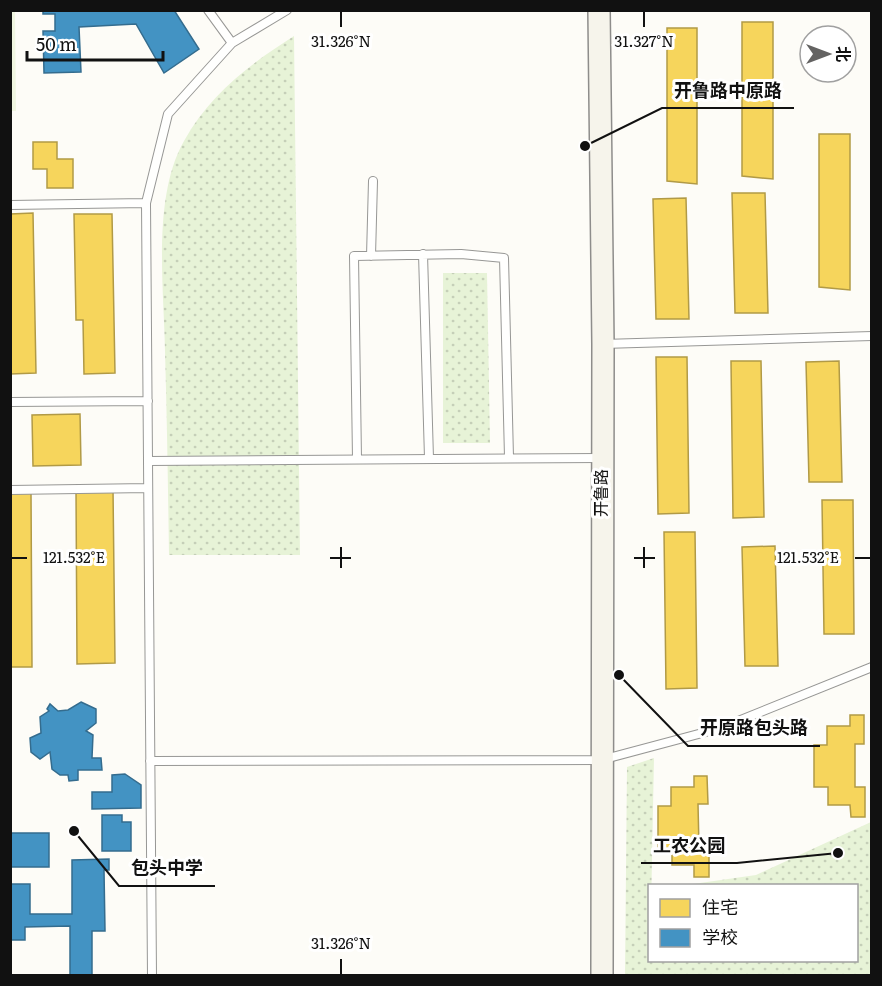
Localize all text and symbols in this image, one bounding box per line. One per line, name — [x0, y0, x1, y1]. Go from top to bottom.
scale bar — [27, 24, 164, 62]
north arrow — [798, 24, 858, 84]
text: 31.326°N — [311, 29, 371, 52]
text: 31.327°N — [614, 29, 674, 52]
text: 50 m — [36, 30, 77, 57]
text: 北 — [832, 46, 856, 62]
callout: 开鲁路中原路 — [662, 72, 794, 108]
text: 开鲁路中原路 — [674, 76, 782, 103]
street label: 开鲁路 — [588, 469, 612, 517]
text: 121.532°E — [43, 545, 105, 568]
text: 121.532°E — [777, 545, 839, 568]
callout: 开原路包头路 — [688, 710, 820, 746]
text: 开原路包头路 — [700, 713, 808, 740]
callout: 工农公园 — [641, 827, 737, 863]
text: 工农公园 — [653, 831, 725, 858]
callout: 包头中学 — [119, 850, 215, 886]
text: 包头中学 — [131, 853, 203, 880]
legend — [648, 884, 858, 962]
text: 住宅 — [702, 893, 738, 920]
text: 学校 — [702, 923, 738, 950]
text: 31.326°N — [311, 931, 371, 954]

